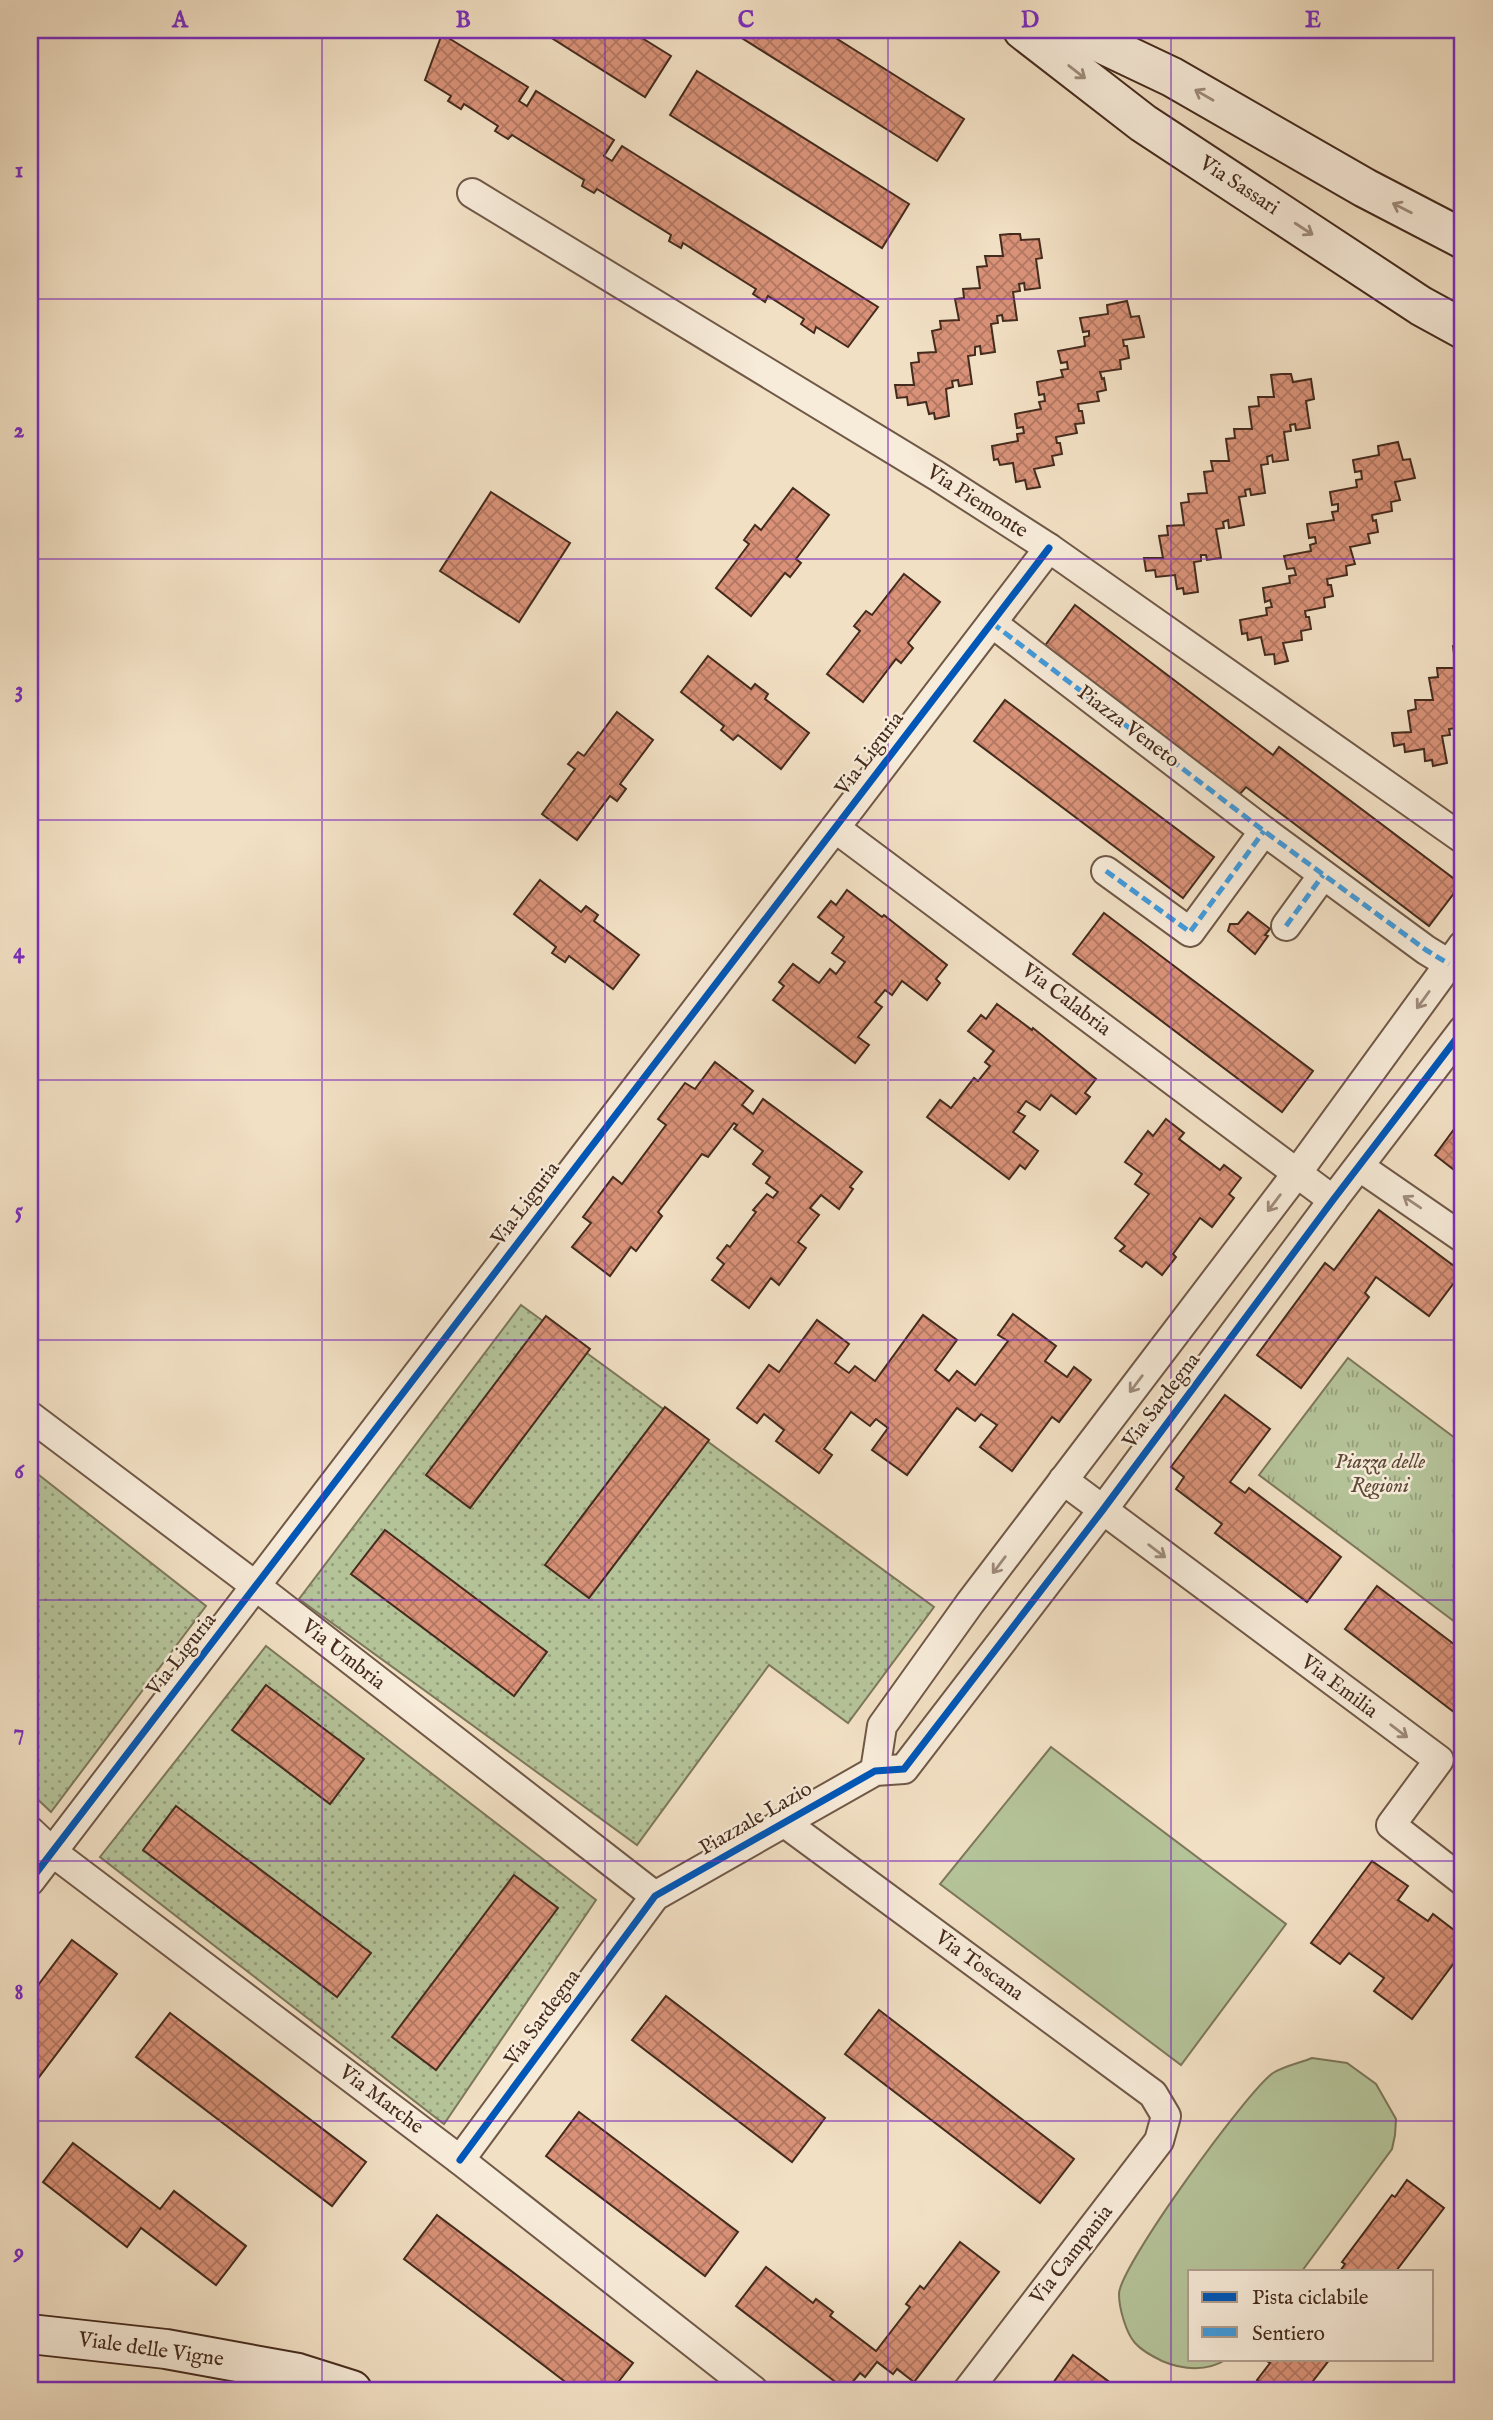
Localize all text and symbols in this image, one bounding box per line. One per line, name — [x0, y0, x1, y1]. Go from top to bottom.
text: A — [171, 6, 189, 35]
text: B — [455, 6, 471, 35]
text: C — [738, 6, 755, 35]
text: D — [1021, 6, 1039, 35]
text: E — [1305, 6, 1321, 35]
one-way arrow — [1067, 64, 1085, 79]
one-way arrow — [1195, 88, 1215, 102]
street label: Via Sassari — [1193, 150, 1284, 222]
text: 1 — [15, 156, 23, 185]
one-way arrow — [1393, 200, 1413, 214]
one-way arrow — [1294, 222, 1313, 236]
text: 2 — [14, 416, 25, 445]
street label: Via Piemonte — [920, 459, 1033, 545]
text: 3 — [15, 676, 23, 705]
street label: Piazza Veneto — [1071, 680, 1185, 774]
street label: Via Liguria — [829, 706, 911, 802]
text: 4 — [13, 937, 25, 966]
street label: Via Calabria — [1015, 957, 1117, 1043]
one-way arrow — [1416, 990, 1430, 1009]
street label: Via Liguria — [485, 1156, 567, 1252]
one-way arrow — [1266, 1193, 1281, 1212]
one-way arrow — [1402, 1195, 1422, 1209]
text: 5 — [15, 1197, 24, 1226]
street label: Via Sardegna — [1117, 1347, 1207, 1455]
one-way arrow — [1128, 1374, 1143, 1393]
park label: Piazza delle Regioni — [1335, 1449, 1425, 1500]
text: 6 — [14, 1457, 25, 1486]
one-way arrow — [1147, 1544, 1166, 1559]
one-way arrow — [991, 1556, 1006, 1574]
street label: Via Liguria — [141, 1607, 223, 1703]
street label: Via Umbria — [295, 1613, 391, 1697]
street label: Via Emilia — [1294, 1649, 1384, 1725]
text: 7 — [14, 1718, 24, 1747]
one-way arrow — [1389, 1723, 1407, 1738]
street label: Piazzale Lazio — [695, 1776, 817, 1862]
street label: Via Toscana — [928, 1924, 1030, 2008]
street label: Via Sardegna — [498, 1964, 588, 2072]
text: 8 — [14, 1978, 24, 2007]
street label: Via Marche — [332, 2059, 429, 2141]
street label: Via Campania — [1024, 2199, 1120, 2311]
text: 9 — [13, 2238, 24, 2267]
legend — [1188, 2270, 1434, 2360]
text: Pista ciclabile — [1252, 2285, 1369, 2312]
text: Sentiero — [1252, 2321, 1325, 2348]
street label: Viale delle Vigne — [76, 2326, 226, 2374]

